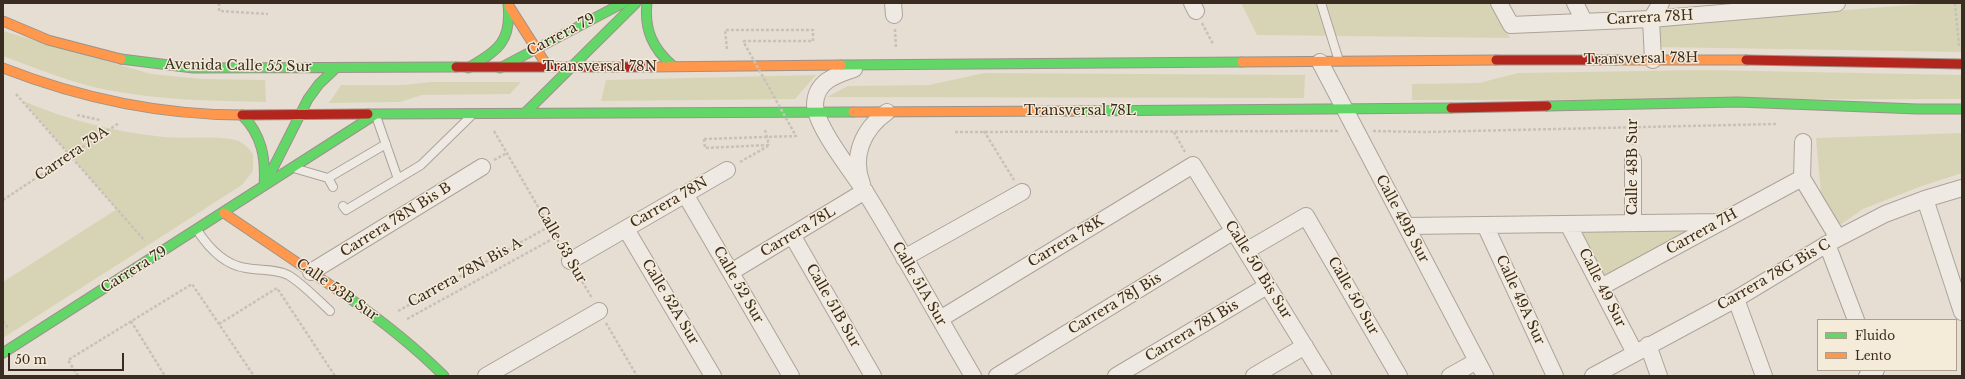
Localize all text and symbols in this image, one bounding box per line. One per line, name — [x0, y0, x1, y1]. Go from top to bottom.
street label: Carrera 78H — [1606, 7, 1694, 29]
street label: Carrera 79 — [524, 10, 598, 60]
street label: Transversal 78H — [1584, 50, 1698, 68]
street label: Avenida Calle 55 Sur — [164, 56, 312, 76]
street label: Transversal 78N — [543, 59, 657, 75]
street label: Transversal 78L — [1024, 103, 1136, 119]
street label: Calle 48B Sur — [1625, 119, 1641, 215]
street label: Carrera 79A — [32, 123, 112, 185]
street label: Calle 49B Sur — [1372, 172, 1432, 266]
street label: Carrera 78N — [627, 174, 711, 232]
street label: Carrera 78N Bis B — [338, 179, 454, 261]
street label: Carrera 78L — [758, 203, 838, 261]
street label: Calle 53 Sur — [532, 204, 590, 286]
street label: Carrera 7H — [1664, 206, 1740, 258]
street label: Carrera 78K — [1025, 213, 1107, 271]
street label: Calle 50 Bis Sur — [1221, 218, 1295, 322]
street label: Carrera 78N Bis A — [405, 235, 525, 311]
street label: Carrera 78G Bis C — [1715, 236, 1833, 314]
street label: Calle 51A Sur — [888, 239, 950, 329]
street label: Carrera 79 — [98, 243, 170, 297]
street label: Calle 52 Sur — [709, 244, 767, 326]
street label: Calle 49 Sur — [1575, 246, 1629, 330]
street label: Calle 49A Sur — [1492, 253, 1548, 347]
street label: Calle 50 Sur — [1324, 254, 1382, 338]
street label: Calle 53B Sur — [293, 255, 381, 325]
street label: Calle 52A Sur — [638, 256, 702, 348]
street label: Calle 51B Sur — [802, 261, 864, 351]
street label: Carrera 78J Bis — [1065, 270, 1165, 338]
street label: Carrera 78I Bis — [1142, 297, 1242, 365]
legend — [1817, 319, 1957, 371]
text: Fluido — [1855, 328, 1895, 343]
scale bar — [10, 345, 126, 371]
text: Lento — [1855, 348, 1891, 363]
text: 50 m — [15, 352, 47, 367]

